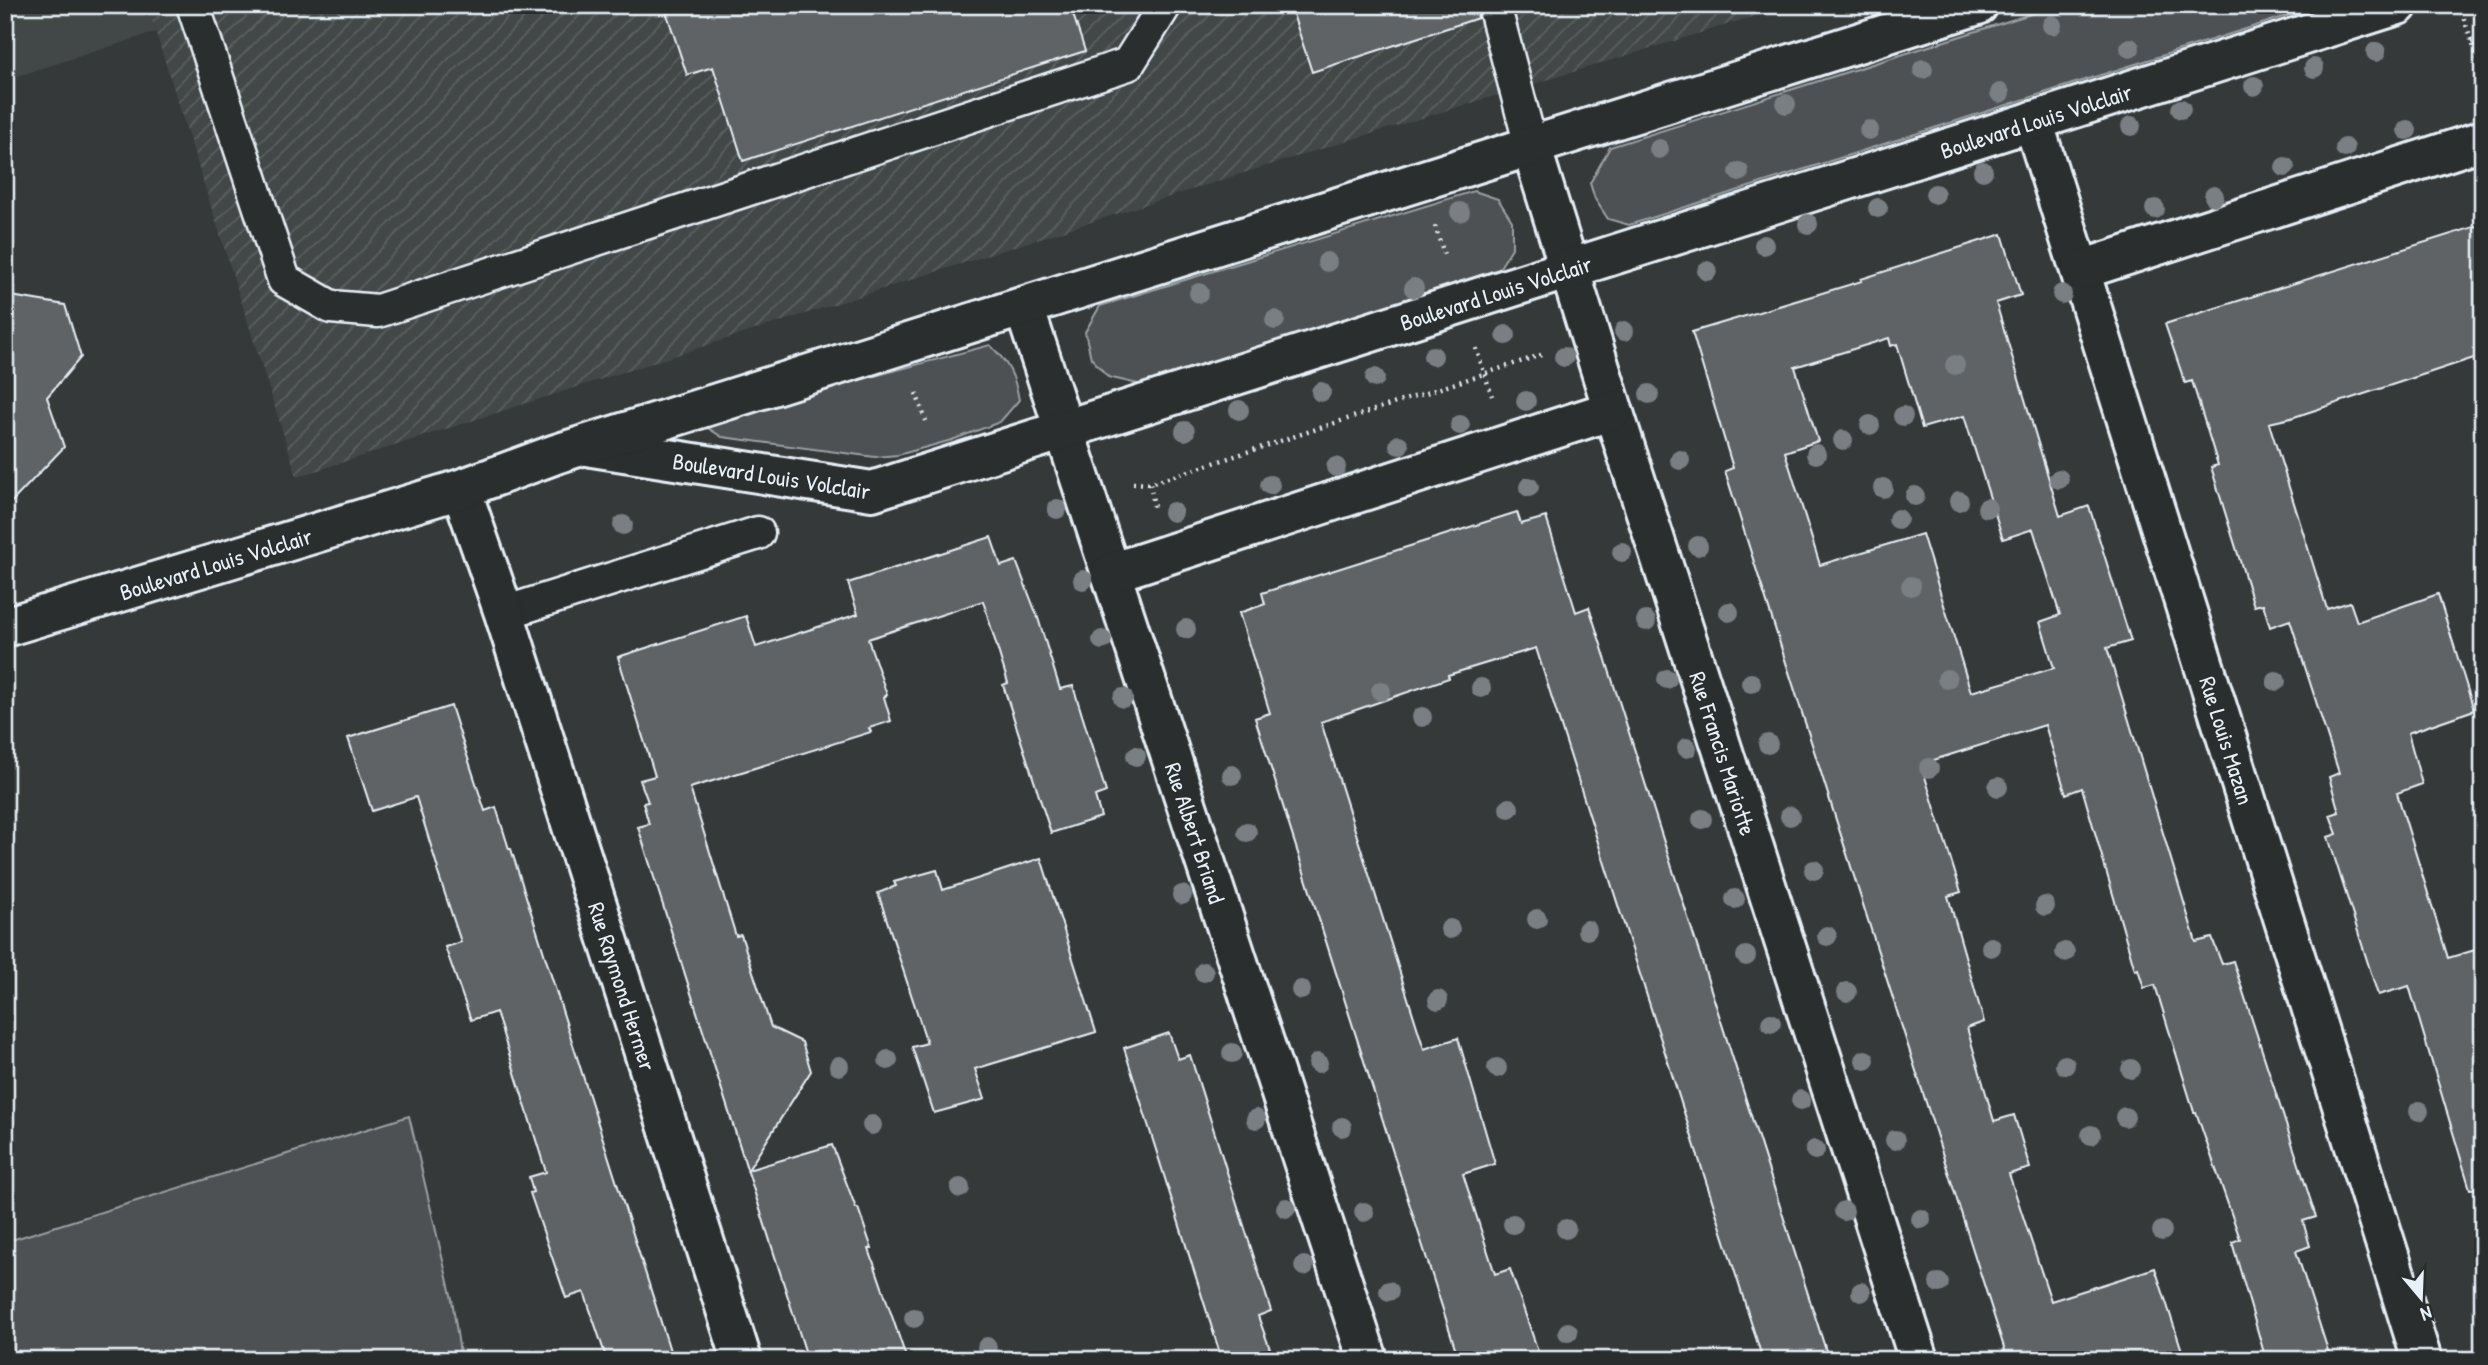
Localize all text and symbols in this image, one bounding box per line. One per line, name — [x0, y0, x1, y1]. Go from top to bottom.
street label: Boulevard Louis Volclair — [1936, 75, 2136, 165]
street label: Boulevard Louis Volclair — [1396, 247, 1596, 337]
street label: Boulevard Louis Volclair — [671, 444, 873, 506]
street label: Boulevard Louis Volclair — [116, 519, 316, 607]
street label: Rue Francis Mariotte — [1683, 667, 1764, 839]
street label: Rue Louis Mazan — [2193, 672, 2262, 808]
street label: Rue Albert Briand — [1158, 758, 1233, 907]
street label: Rue Raymond Hermer — [582, 898, 664, 1075]
north arrow — [2386, 1264, 2456, 1334]
text: N — [2418, 1300, 2436, 1328]

